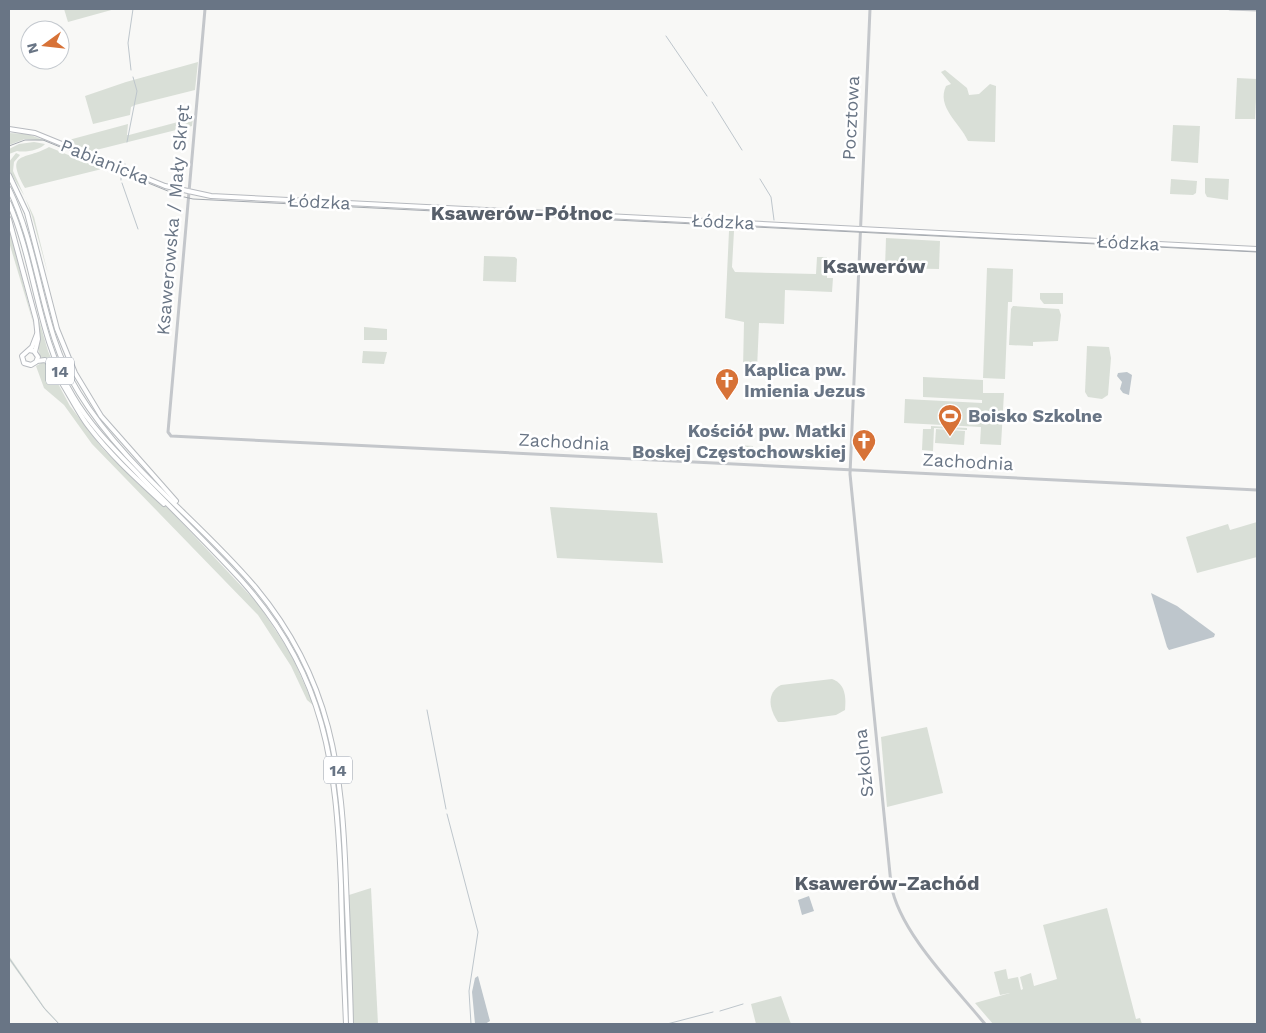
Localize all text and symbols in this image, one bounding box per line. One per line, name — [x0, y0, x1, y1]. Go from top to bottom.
north arrow — [20, 20, 70, 70]
text: N — [23, 41, 42, 55]
street label: Pocztowa — [838, 75, 863, 161]
street label: Ksawerowska / Mały Skręt — [152, 103, 193, 336]
street label: Pabianicka — [58, 134, 153, 189]
street label: Łódzka — [287, 189, 351, 214]
district label: Ksawerów-Północ — [431, 201, 613, 225]
street label: Łódzka — [691, 209, 755, 234]
street label: Łódzka — [1096, 230, 1160, 255]
district label: Ksawerów — [822, 254, 926, 278]
road number: 14 — [46, 358, 74, 384]
place label: Kaplica pw. Imienia Jezus — [744, 359, 866, 401]
church icon: Kaplica pw. Imienia Jezus — [714, 367, 740, 401]
sports icon: Boisko Szkolne — [937, 403, 963, 437]
place label: Boisko Szkolne — [968, 405, 1102, 426]
place label: Kościół pw. Matki Boskej Częstochowskiej — [632, 420, 846, 462]
church icon: Kościół pw. Matki Boskej Częstochowskiej — [851, 428, 877, 462]
street label: Zachodnia — [518, 429, 610, 454]
street label: Zachodnia — [922, 449, 1014, 474]
street label: Szkolna — [849, 728, 878, 798]
road number: 14 — [324, 756, 352, 784]
district label: Ksawerów-Zachód — [794, 871, 980, 895]

